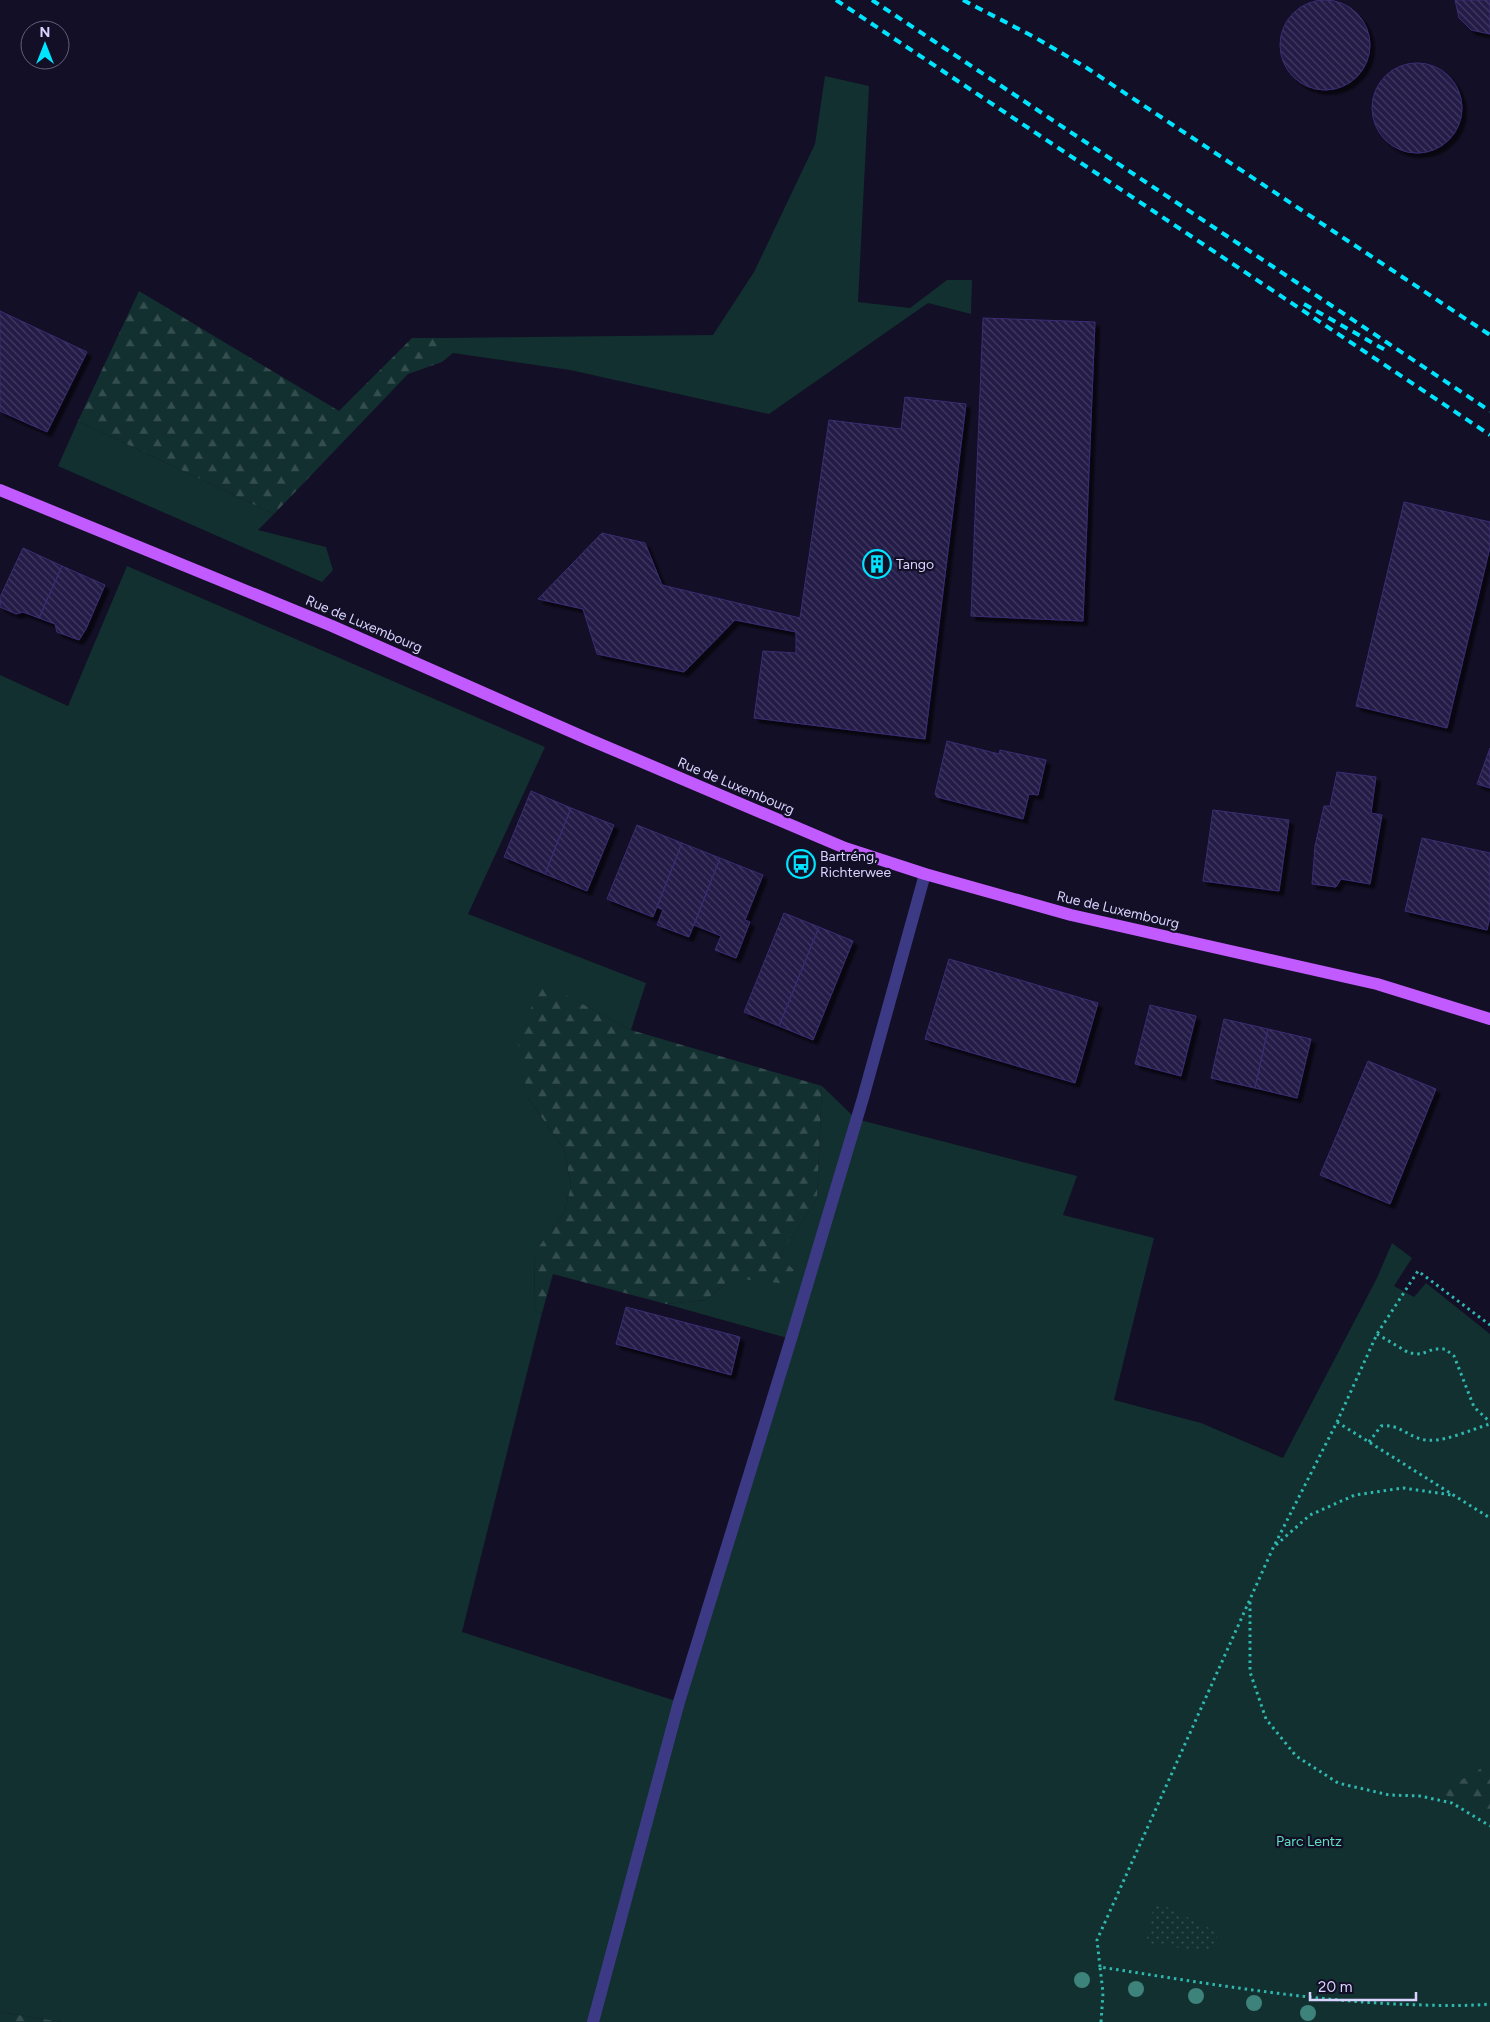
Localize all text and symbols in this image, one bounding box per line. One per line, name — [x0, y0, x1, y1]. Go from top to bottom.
north arrow — [20, 20, 70, 70]
text: N — [40, 24, 50, 41]
building icon: Tango — [862, 549, 892, 579]
place label: Tango — [896, 556, 934, 573]
street label: Rue de Luxembourg — [303, 592, 425, 656]
street label: Rue de Luxembourg — [675, 754, 797, 818]
place label: Bartréng, Richterwee — [820, 848, 891, 881]
bus stop icon: Bartréng, Richterwee — [786, 849, 816, 879]
street label: Rue de Luxembourg — [1055, 888, 1181, 932]
park label: Parc Lentz — [1276, 1833, 1342, 1850]
scale bar — [1310, 1970, 1416, 2002]
text: 20 m — [1318, 1978, 1352, 1996]

